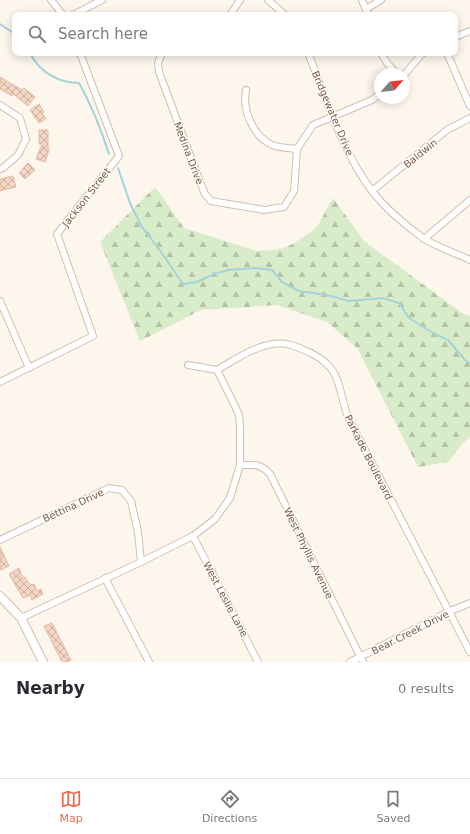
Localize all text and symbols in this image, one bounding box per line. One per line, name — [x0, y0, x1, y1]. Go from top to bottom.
search box — [12, 12, 458, 56]
icon: search — [26, 23, 48, 45]
text: Search here — [58, 25, 148, 43]
north arrow — [374, 68, 410, 104]
street label: Bridgewater Drive — [310, 69, 355, 157]
street label: Medina Drive — [172, 120, 206, 186]
street label: Baldwin — [402, 137, 439, 170]
street label: Jackson Street — [59, 166, 113, 230]
street label: Parkade Boulevard — [342, 413, 395, 502]
street label: Bettina Drive — [41, 487, 105, 524]
street label: West Phyllis Avenue — [282, 506, 335, 601]
street label: West Leslie Lane — [201, 560, 250, 639]
street label: Bear Creek Drive — [370, 608, 451, 657]
text: Nearby — [16, 678, 85, 698]
text: 0 results — [398, 681, 454, 696]
tab: Map — [60, 788, 83, 825]
tab: Directions — [202, 788, 257, 825]
tab: Saved — [376, 788, 410, 825]

